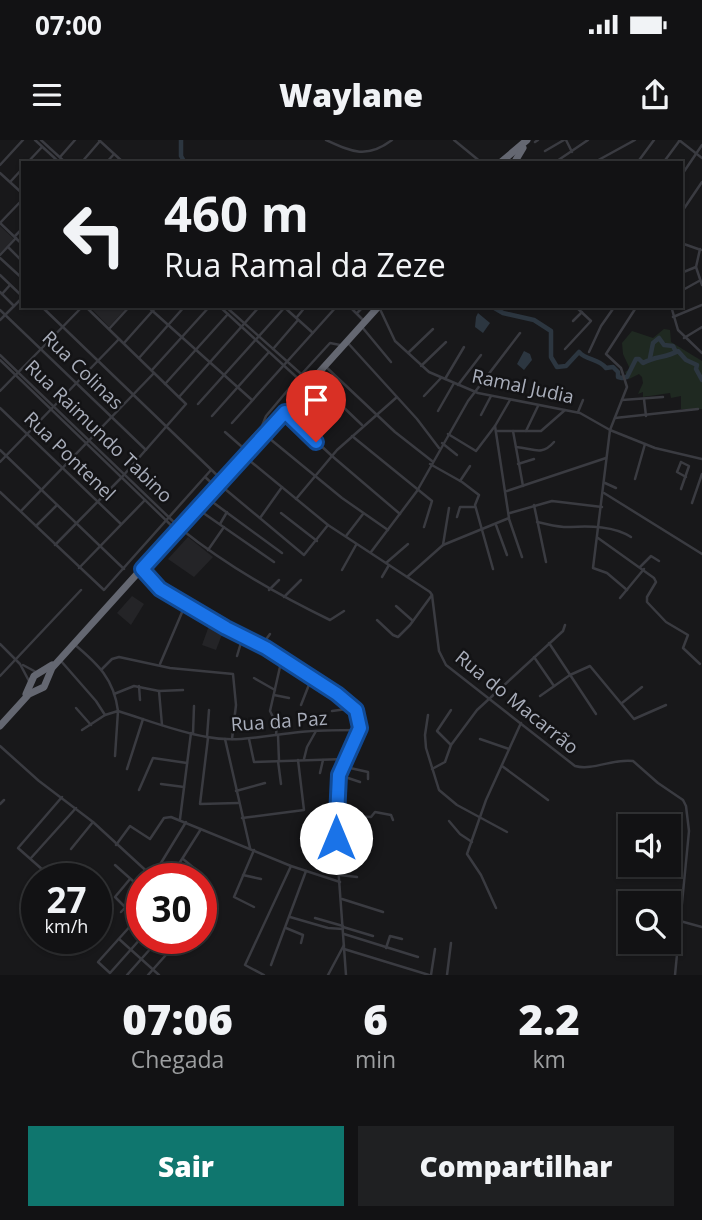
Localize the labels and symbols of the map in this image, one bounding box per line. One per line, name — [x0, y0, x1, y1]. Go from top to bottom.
street label: Rua Colinas — [37, 325, 129, 415]
street label: Rua Raimundo Tabino — [20, 354, 178, 508]
street label: Ramal Judia — [469, 362, 577, 410]
pin — [286, 370, 346, 442]
street label: Rua Pontenel — [19, 406, 121, 506]
street label: Rua do Macarrão — [450, 644, 584, 760]
street label: Rua da Paz — [230, 705, 328, 737]
position arrow — [299, 801, 373, 875]
speed limit sign: 30 — [126, 863, 217, 954]

